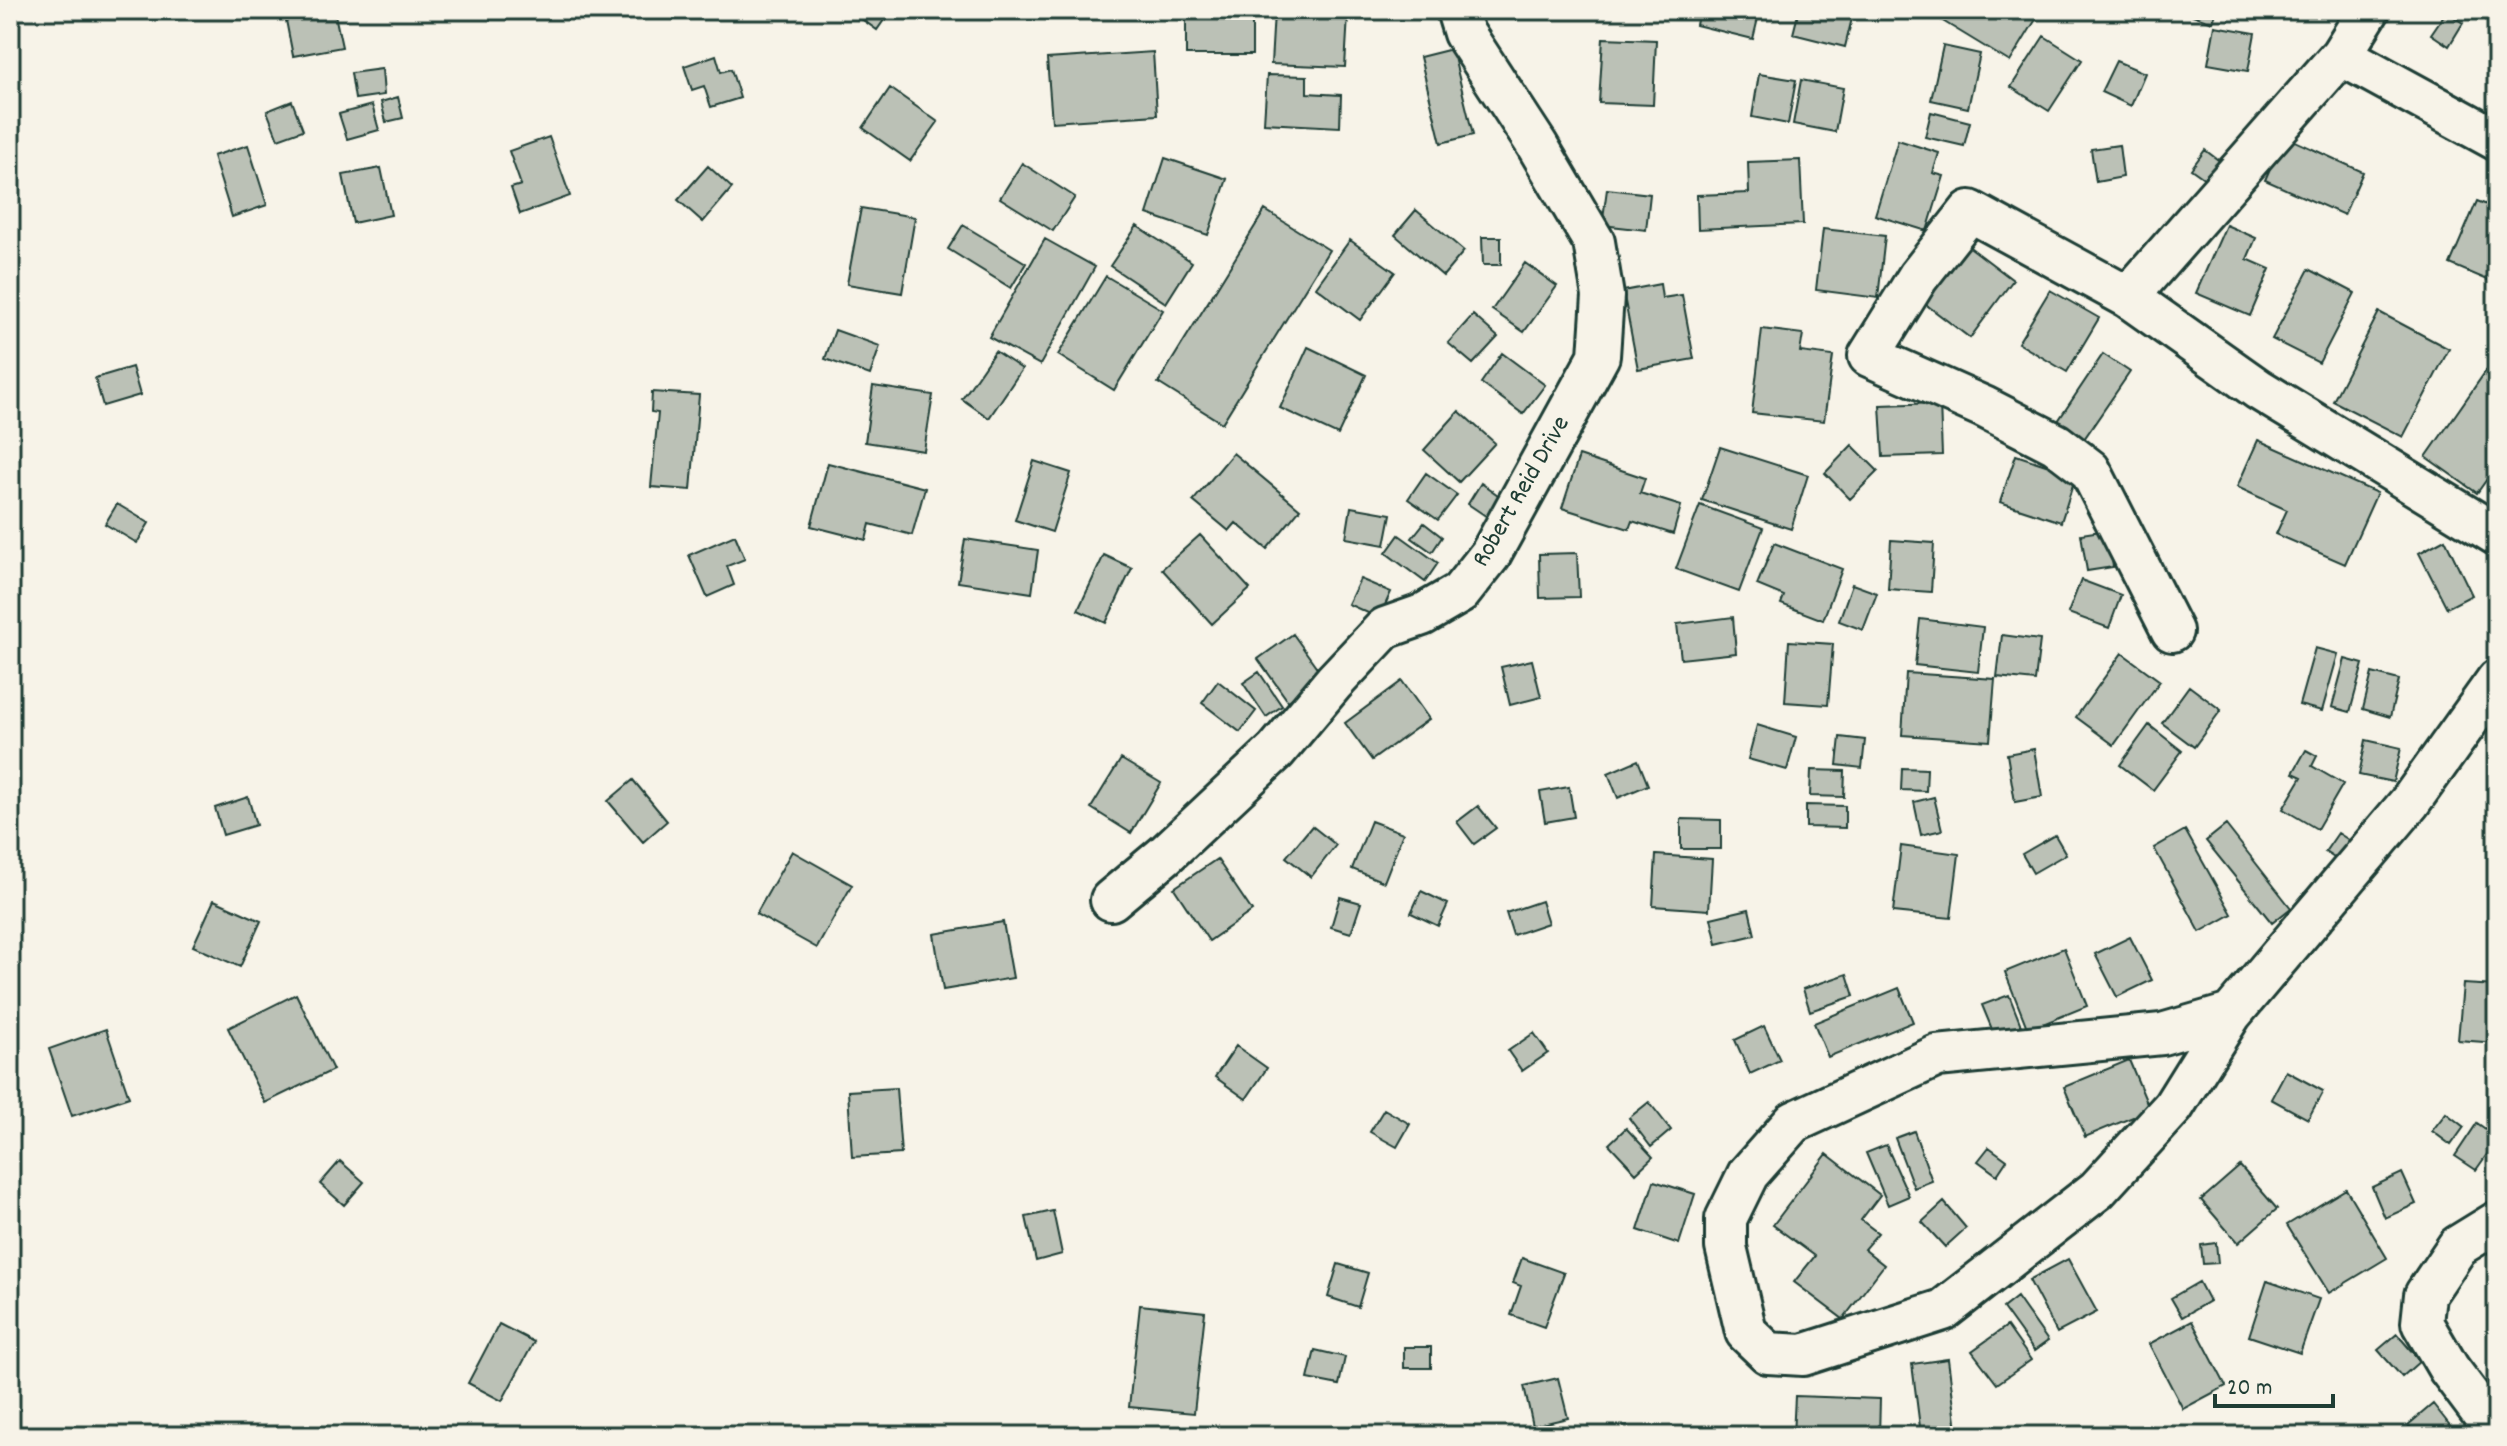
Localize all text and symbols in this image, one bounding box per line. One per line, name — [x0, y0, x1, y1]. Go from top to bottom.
street label: Robert Reid Drive — [1464, 409, 1580, 575]
scale bar — [2215, 1358, 2333, 1408]
text: 20 m — [2227, 1372, 2273, 1406]

